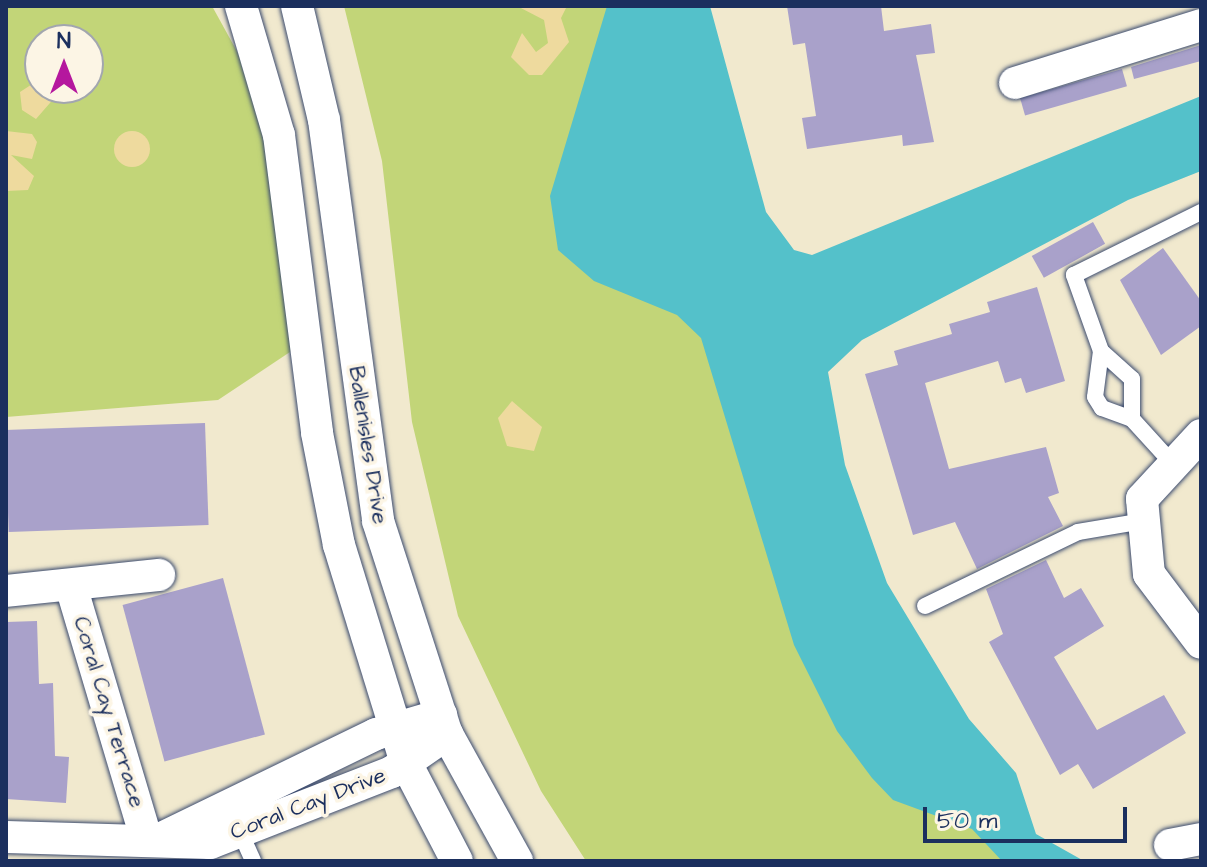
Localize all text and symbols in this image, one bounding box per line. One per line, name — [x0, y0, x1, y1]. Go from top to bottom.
north arrow — [24, 24, 104, 104]
text: N — [57, 26, 71, 57]
street label: Ballenisles Drive — [343, 364, 393, 526]
street label: Coral Cay Terrace — [67, 613, 151, 811]
street label: Coral Cay Drive — [227, 762, 389, 846]
scale bar — [927, 791, 1131, 841]
text: 50 m — [937, 804, 997, 838]

